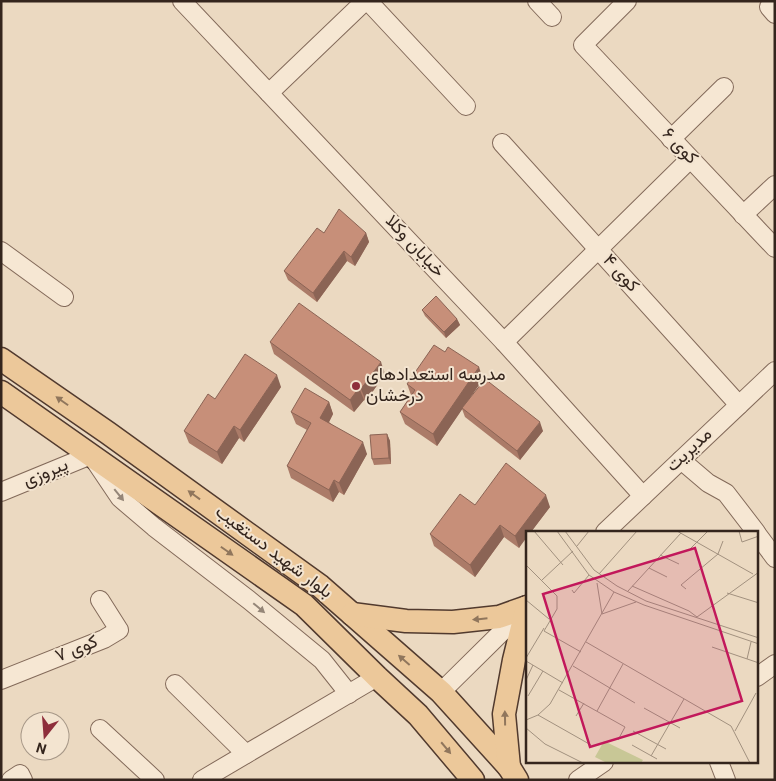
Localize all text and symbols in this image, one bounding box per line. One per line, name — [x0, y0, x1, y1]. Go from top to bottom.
street label: کوی ۶ — [654, 122, 704, 172]
street label: خیابان وکلا — [377, 209, 451, 285]
street label: کوی ۴ — [595, 248, 645, 300]
place label: مدرسه استعدادهای درخشان — [366, 362, 506, 411]
marker: مدرسه استعدادهای درخشان — [350, 380, 362, 392]
one-way arrow — [55, 396, 68, 406]
street label: مدیریت — [660, 422, 720, 480]
street label: پیروزی — [19, 452, 73, 496]
one-way arrow — [113, 489, 124, 502]
one-way arrow — [187, 490, 201, 500]
street label: بلوار شهید دستغیب — [208, 499, 338, 607]
inset map — [526, 531, 758, 764]
one-way arrow — [220, 546, 234, 556]
one-way arrow — [252, 602, 265, 613]
one-way arrow — [472, 615, 488, 623]
street label: کوی ۷ — [51, 629, 103, 671]
one-way arrow — [399, 654, 411, 666]
one-way arrow — [501, 710, 509, 726]
north arrow — [20, 711, 70, 761]
text: N — [34, 735, 50, 758]
one-way arrow — [440, 741, 451, 754]

